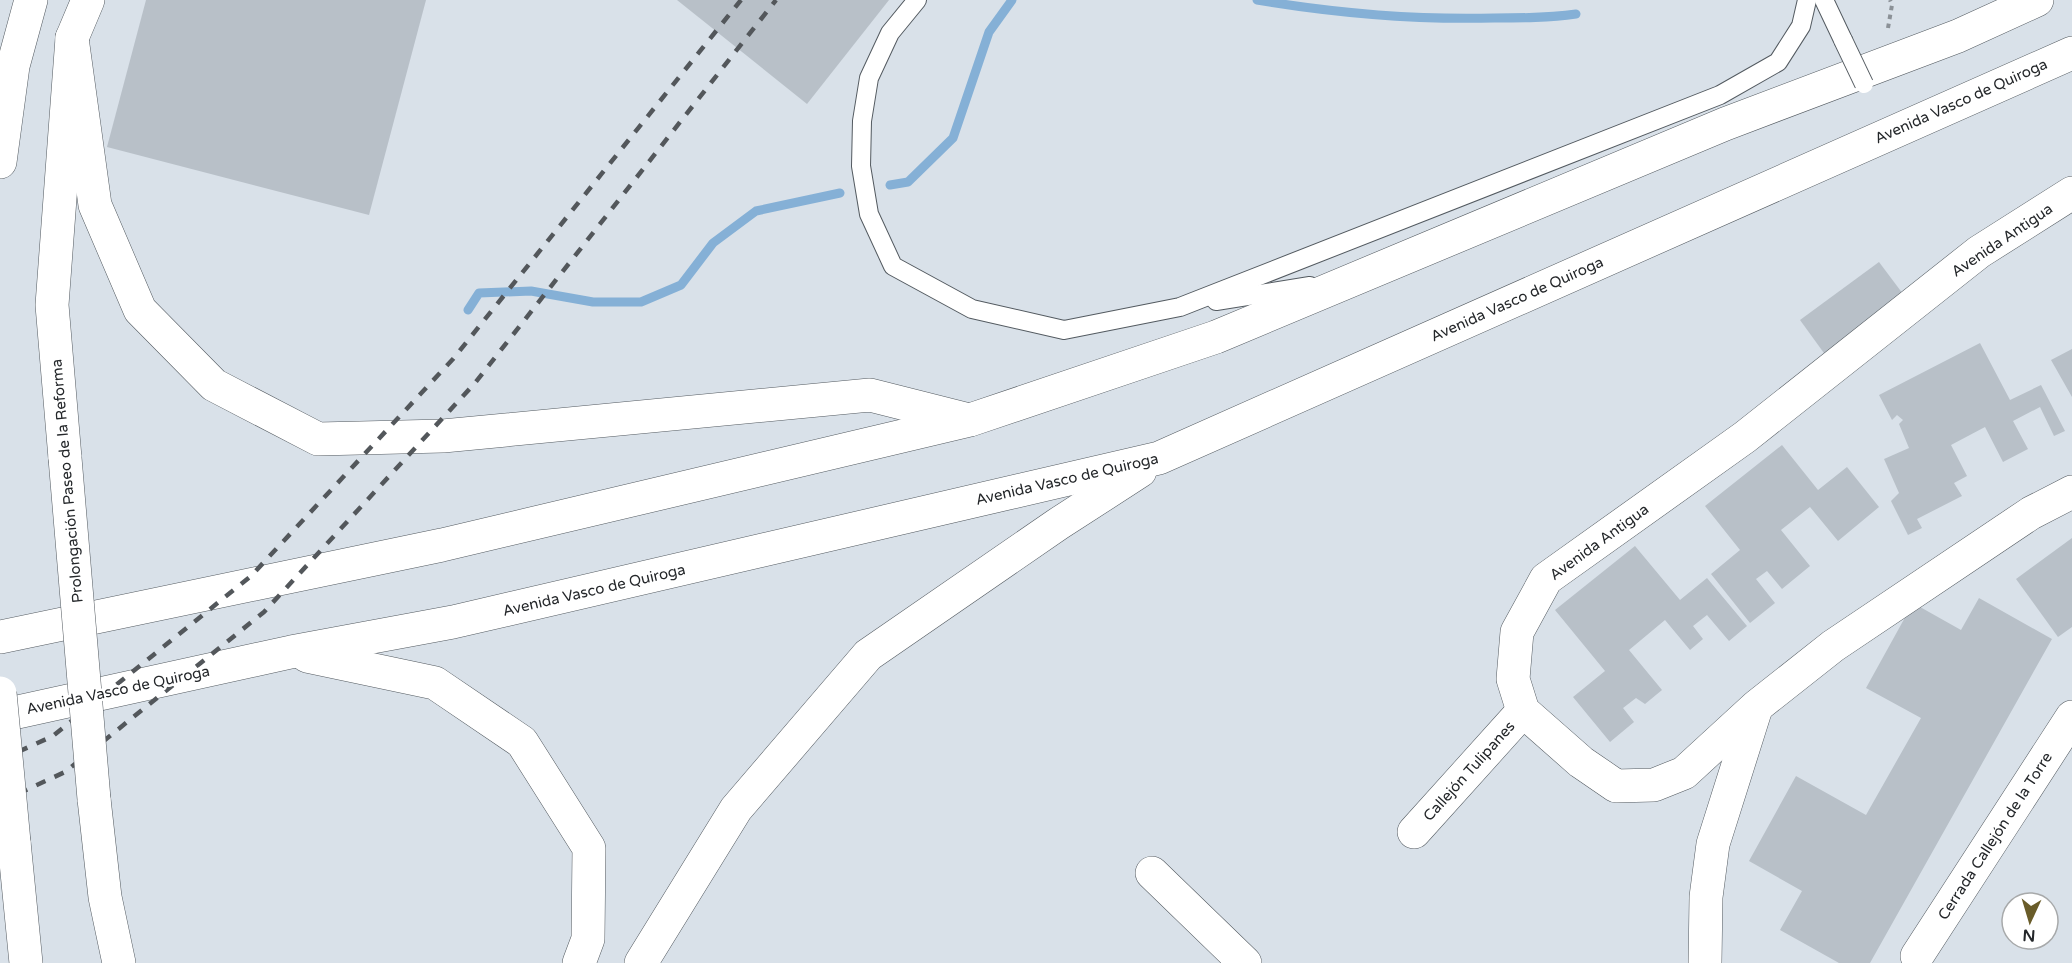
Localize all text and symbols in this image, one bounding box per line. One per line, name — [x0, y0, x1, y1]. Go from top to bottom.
street label: Avenida Vasco de Quiroga — [1872, 55, 2050, 147]
street label: Avenida Antigua — [1948, 199, 2056, 281]
street label: Avenida Vasco de Quiroga — [1428, 253, 1606, 345]
street label: Prolongación Paseo de la Reforma — [47, 358, 87, 604]
street label: Avenida Vasco de Quiroga — [974, 449, 1160, 509]
street label: Avenida Antigua — [1546, 500, 1652, 584]
street label: Avenida Vasco de Quiroga — [501, 560, 687, 620]
street label: Avenida Vasco de Quiroga — [25, 662, 211, 718]
street label: Callejón Tulipanes — [1419, 717, 1519, 825]
street label: Cerrada Callejón de la Torre — [1934, 749, 2056, 923]
north arrow — [2000, 891, 2060, 951]
text: N — [2022, 925, 2036, 945]

